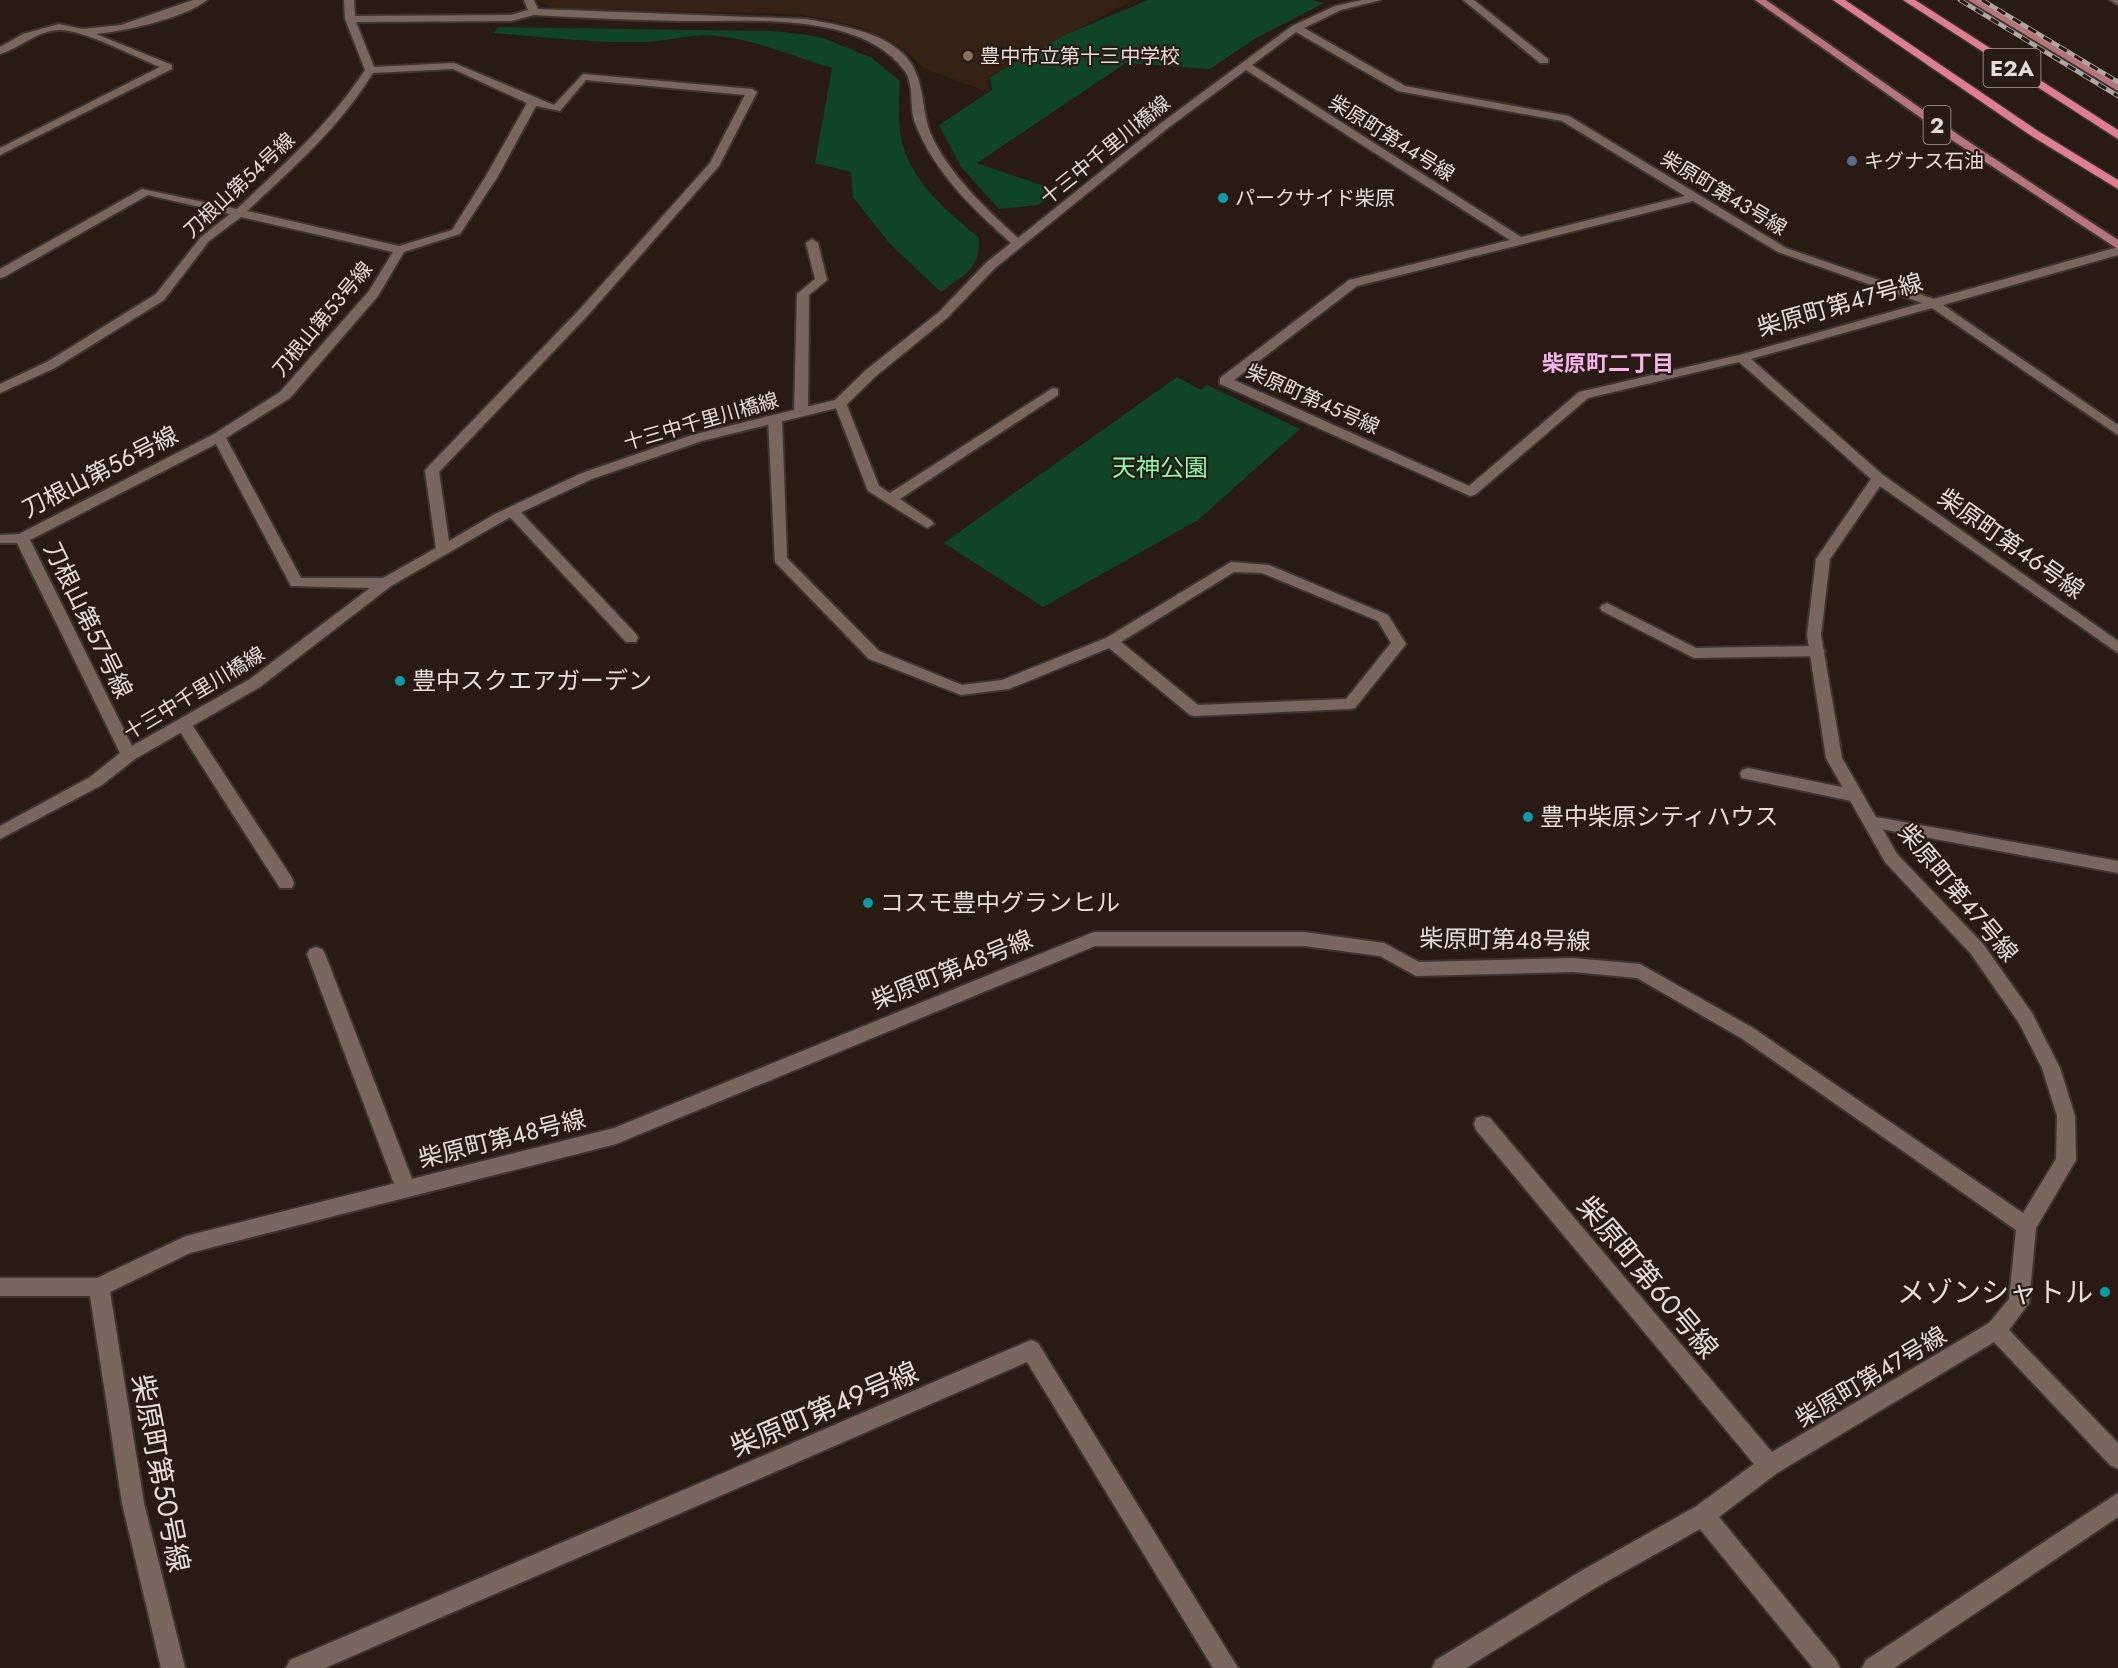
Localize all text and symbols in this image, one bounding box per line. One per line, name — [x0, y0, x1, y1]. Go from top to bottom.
place label: 豊中市立第十三中学校 — [980, 42, 1180, 71]
marker: 豊中市立第十三中学校 — [961, 49, 975, 63]
road number: E2A — [1984, 49, 2040, 87]
street label: 柴原町第44号線 — [1323, 88, 1460, 189]
street label: 十三中千里川橋線 — [1034, 89, 1177, 212]
road number: 2 — [1924, 106, 1950, 144]
street label: 刀根山第54号線 — [177, 126, 302, 245]
street label: 柴原町第43号線 — [1655, 144, 1792, 243]
place label: キグナス石油 — [1864, 147, 1984, 176]
marker: キグナス石油 — [1845, 154, 1859, 168]
place label: パークサイド柴原 — [1235, 184, 1395, 213]
marker: パークサイド柴原 — [1216, 191, 1230, 205]
street label: 刀根山第53号線 — [266, 256, 379, 383]
street label: 柴原町第47号線 — [1753, 264, 1927, 345]
district label: 柴原町二丁目 — [1542, 347, 1674, 379]
street label: 柴原町第45号線 — [1242, 357, 1384, 442]
street label: 十三中千里川橋線 — [620, 385, 782, 457]
street label: 刀根山第56号線 — [15, 417, 184, 526]
park label: 天神公園 — [1112, 450, 1208, 485]
street label: 柴原町第46号線 — [1931, 480, 2092, 607]
street label: 刀根山第57号線 — [35, 536, 141, 704]
street label: 十三中千里川橋線 — [118, 640, 270, 747]
place label: 豊中スクエアガーデン — [412, 663, 652, 698]
marker: 豊中スクエアガーデン — [393, 674, 407, 688]
place label: 豊中柴原シティハウス — [1540, 799, 1779, 834]
marker: 豊中柴原シティハウス — [1521, 810, 1535, 824]
street label: 柴原町第47号線 — [1890, 816, 2027, 969]
place label: コスモ豊中グランヒル — [880, 885, 1120, 920]
marker: コスモ豊中グランヒル — [861, 896, 875, 910]
street label: 柴原町第48号線 — [866, 921, 1038, 1018]
street label: 柴原町第48号線 — [1419, 921, 1591, 958]
street label: 柴原町第48号線 — [415, 1101, 589, 1176]
street label: 柴原町第60号線 — [1567, 1187, 1728, 1367]
place label: メゾンシャトル — [1897, 1272, 2093, 1313]
marker: メゾンシャトル — [2098, 1285, 2112, 1299]
street label: 柴原町第47号線 — [1789, 1318, 1953, 1436]
street label: 柴原町第49号線 — [724, 1351, 924, 1467]
street label: 柴原町第50号線 — [121, 1371, 200, 1575]

